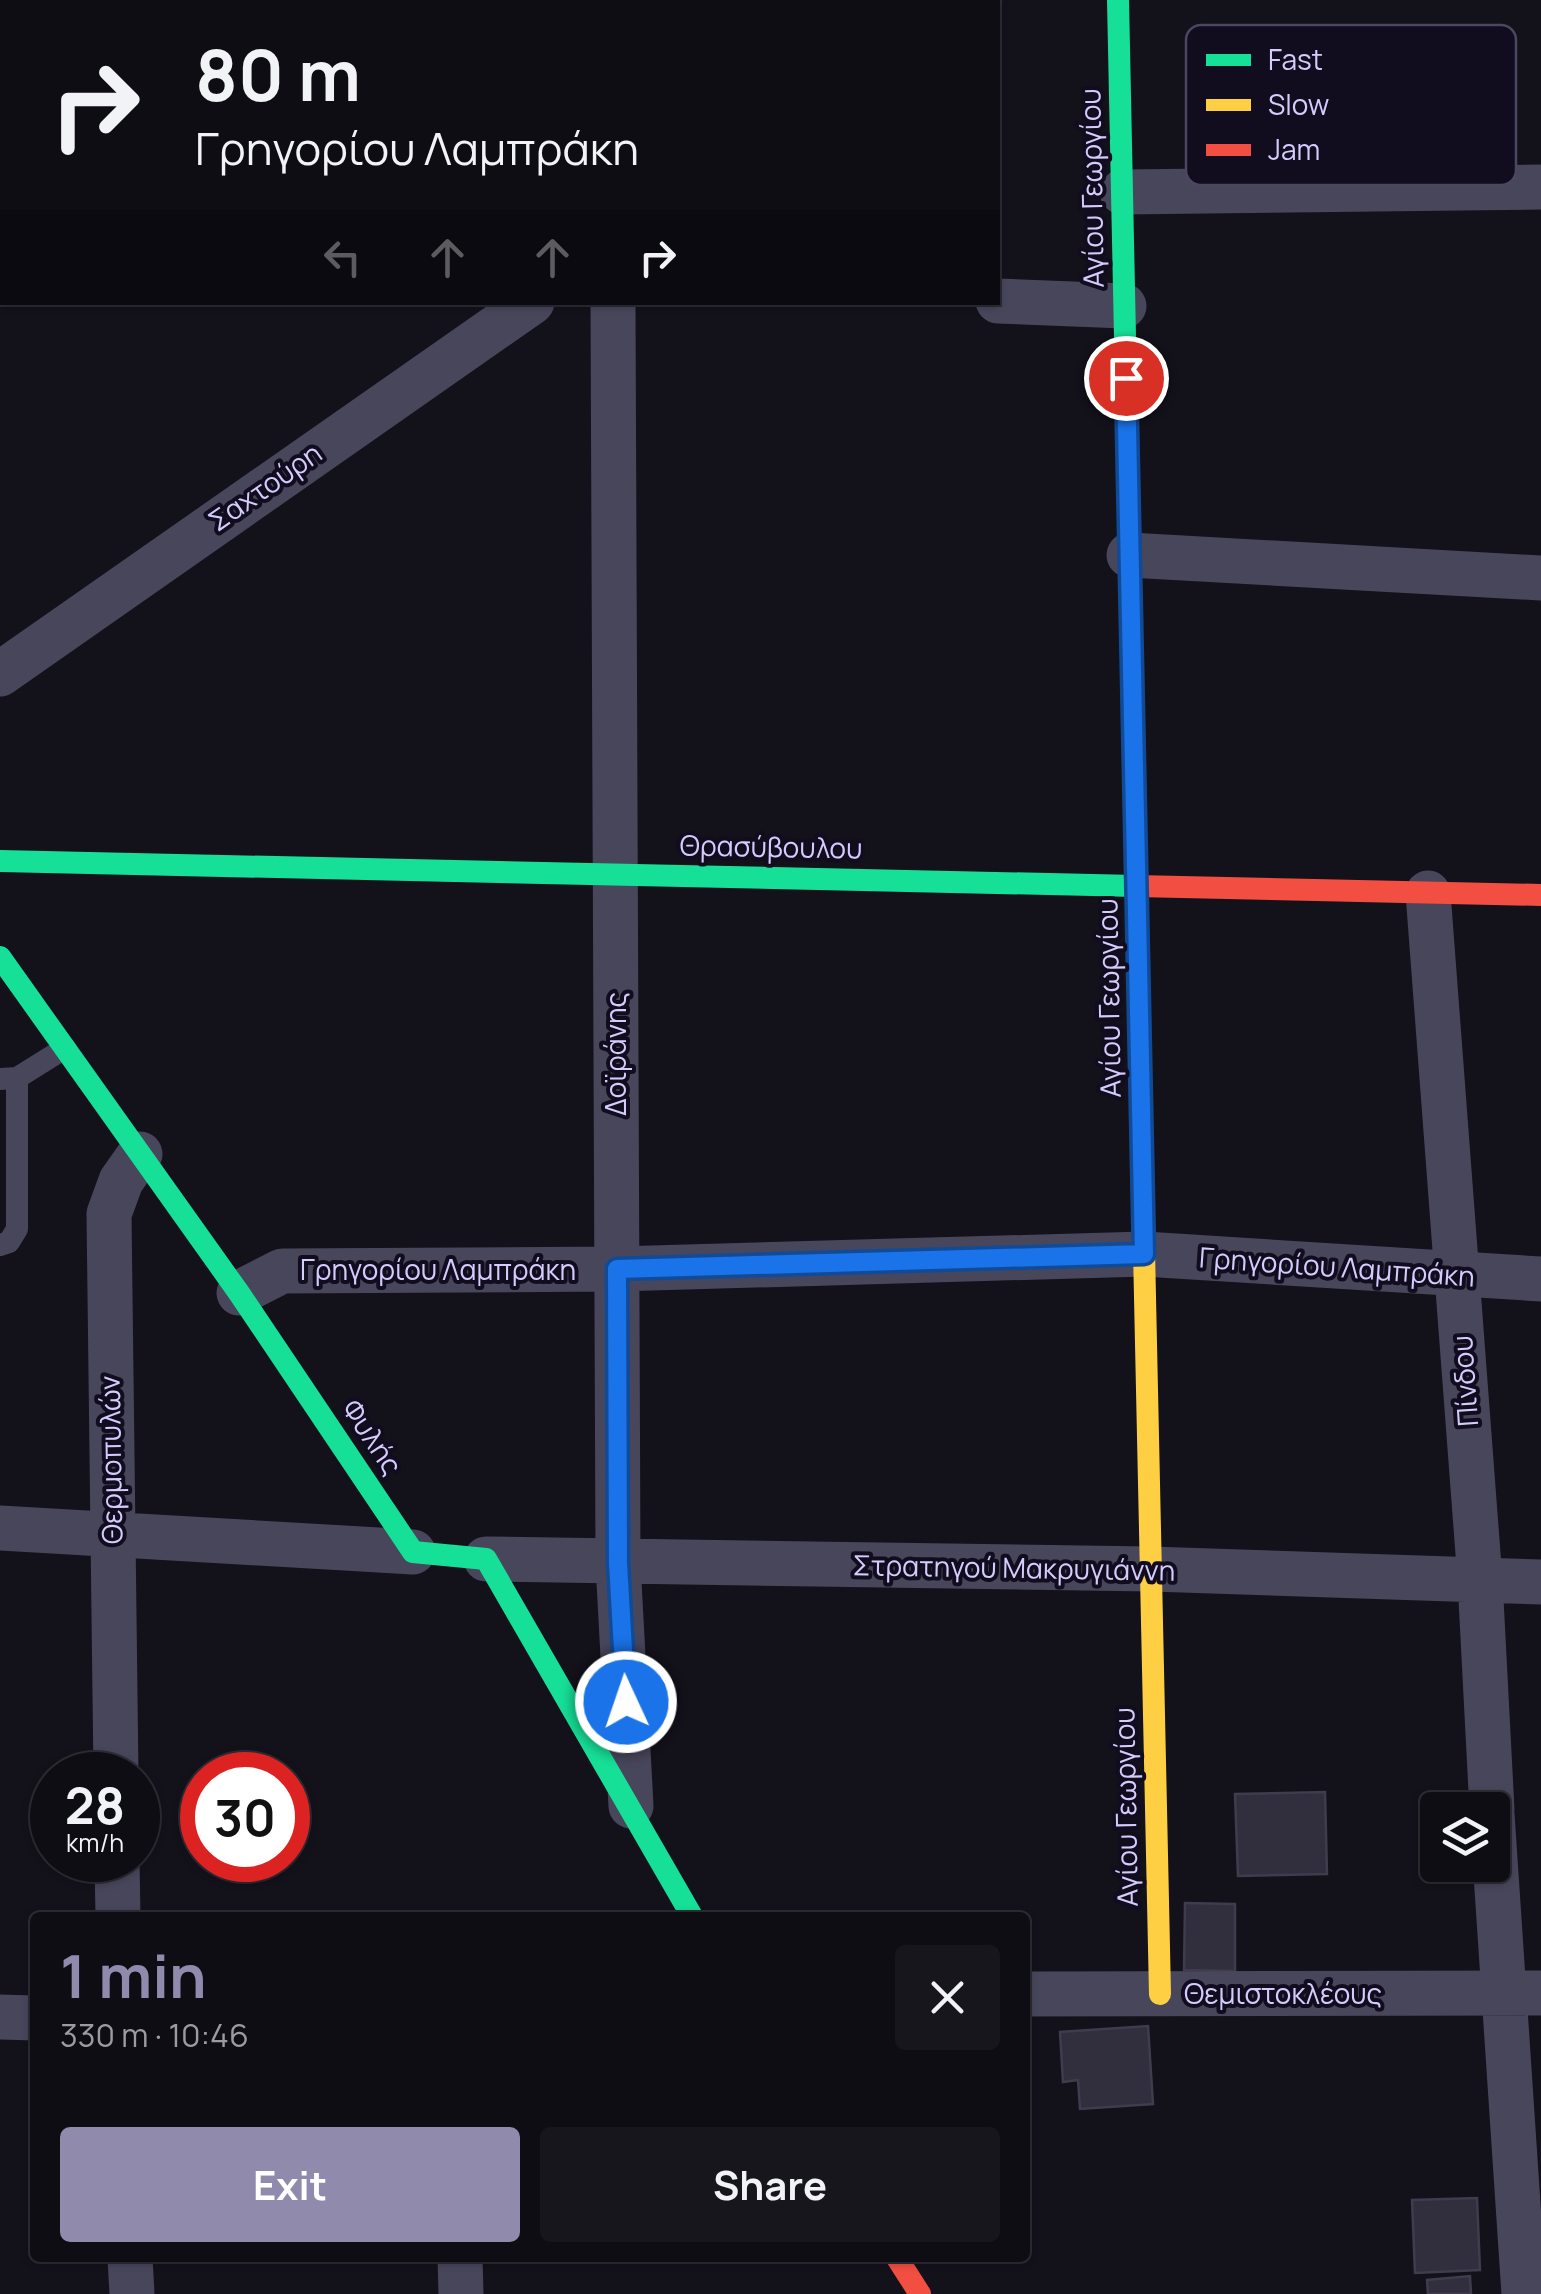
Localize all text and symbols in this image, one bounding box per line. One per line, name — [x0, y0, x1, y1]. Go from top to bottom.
legend — [1186, 25, 1516, 185]
text: 80 m — [195, 26, 361, 122]
icon: right — [30, 40, 160, 170]
text: Fast — [1268, 40, 1323, 78]
text: Slow — [1268, 85, 1329, 123]
street label: Αγίου Γεωργίου — [1070, 88, 1112, 288]
text: Γρηγορίου Λαμπράκη — [195, 117, 639, 179]
text: Jam — [1268, 130, 1320, 168]
icon: left — [315, 230, 370, 285]
icon: ahead — [420, 230, 475, 285]
icon: ahead — [525, 230, 580, 285]
icon: right — [630, 230, 685, 285]
pin — [1084, 336, 1169, 421]
icon: arrive — [1099, 351, 1154, 406]
street label: Σαχτούρη — [200, 433, 329, 539]
street label: Θρασύβουλου — [679, 825, 863, 867]
street label: Αγίου Γεωργίου — [1087, 898, 1129, 1098]
street label: Δοϊράνης — [596, 992, 634, 1116]
street label: Γρηγορίου Λαμπράκη — [1198, 1237, 1476, 1295]
street label: Γρηγορίου Λαμπράκη — [300, 1250, 576, 1288]
street label: Πίνδου — [1442, 1334, 1486, 1428]
street label: Θερμοπυλών — [90, 1375, 130, 1545]
street label: Φυλής — [334, 1391, 412, 1481]
street label: Στρατηγού Μακρυγιάννη — [852, 1545, 1176, 1589]
position arrow — [574, 1650, 678, 1754]
street label: Αγίου Γεωργίου — [1104, 1707, 1146, 1907]
speed limit sign: 30 — [180, 1752, 310, 1882]
text: 28 — [65, 1771, 125, 1839]
map controls — [1420, 1792, 1510, 1882]
button: layers — [1420, 1792, 1510, 1882]
text: km/h — [66, 1825, 124, 1860]
text: 1 min — [60, 1934, 207, 2016]
button: close — [895, 1945, 1000, 2050]
street label: Θεμιστοκλέους — [1184, 1974, 1382, 2012]
text: 330 m · 10:46 — [60, 2013, 249, 2057]
button: Exit — [60, 2127, 520, 2242]
button: Share — [540, 2127, 1000, 2242]

